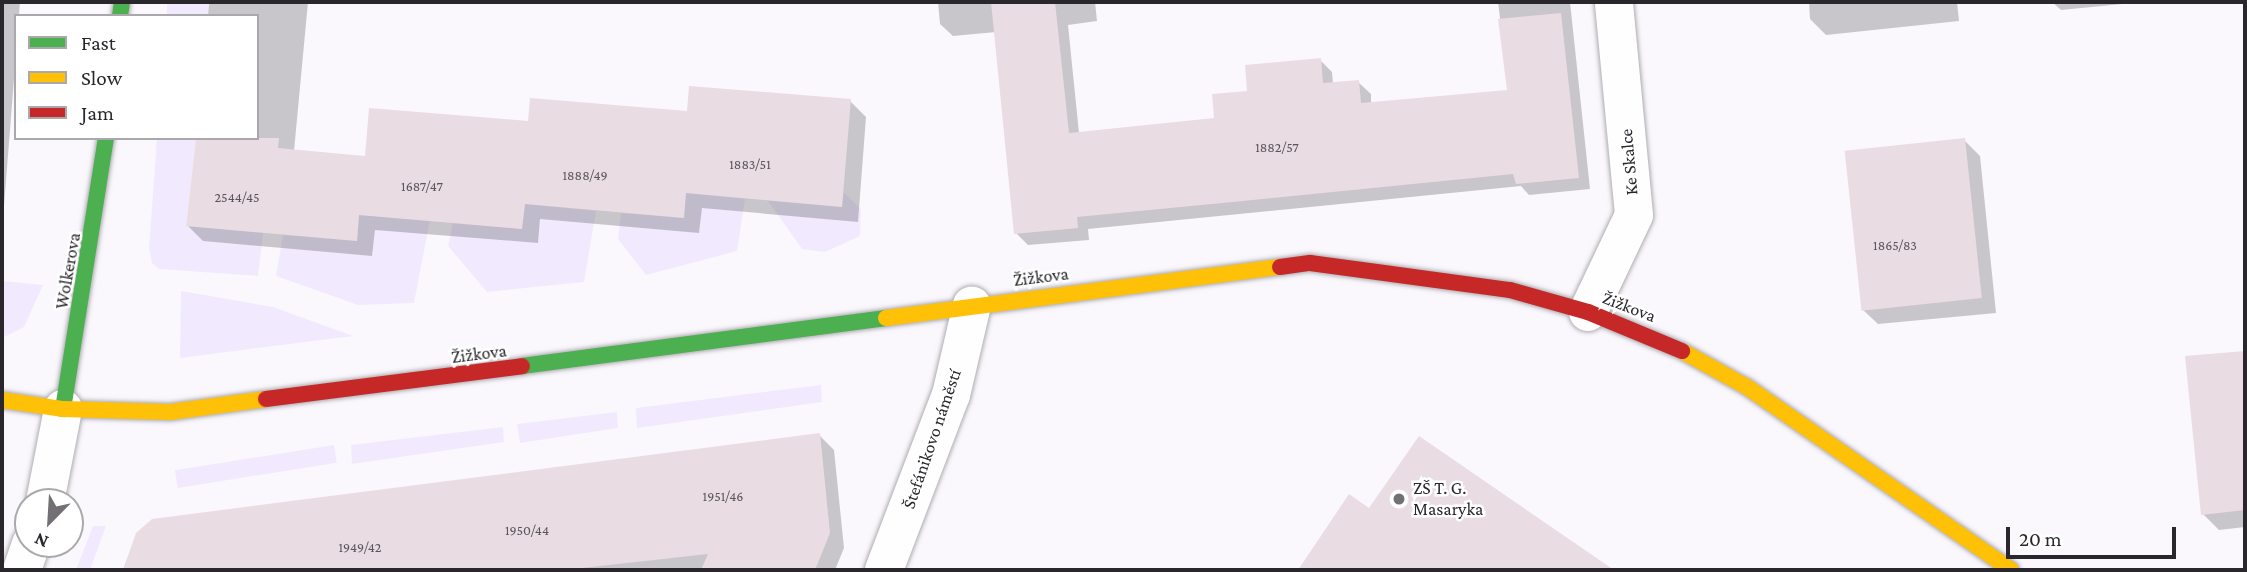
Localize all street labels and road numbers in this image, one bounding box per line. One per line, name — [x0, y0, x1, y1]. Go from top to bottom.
street label: Ke Skalce — [1615, 128, 1643, 196]
street label: Wolkerova — [51, 231, 85, 311]
street label: Žižkova — [1012, 263, 1070, 291]
street label: Žižkova — [1599, 287, 1659, 327]
street label: Žižkova — [450, 340, 508, 368]
street label: Štefánikovo náměstí — [898, 366, 966, 512]

